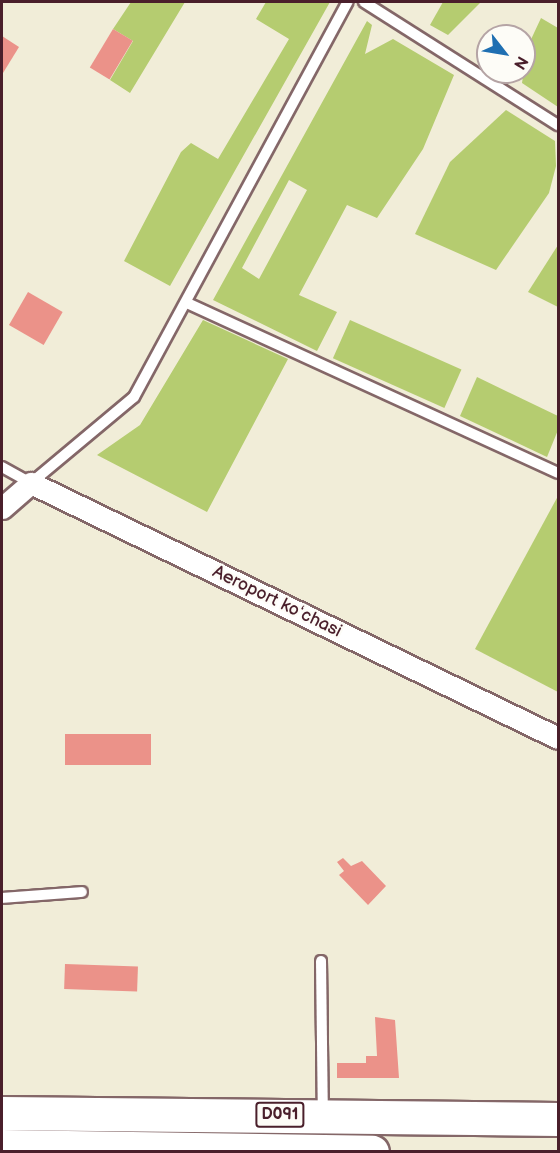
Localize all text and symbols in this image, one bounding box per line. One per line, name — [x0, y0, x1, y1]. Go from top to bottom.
north arrow — [476, 24, 536, 84]
text: N — [509, 52, 531, 73]
street label: Aeroport koʻchasi — [209, 561, 345, 643]
road number: D091 — [254, 1102, 306, 1128]

